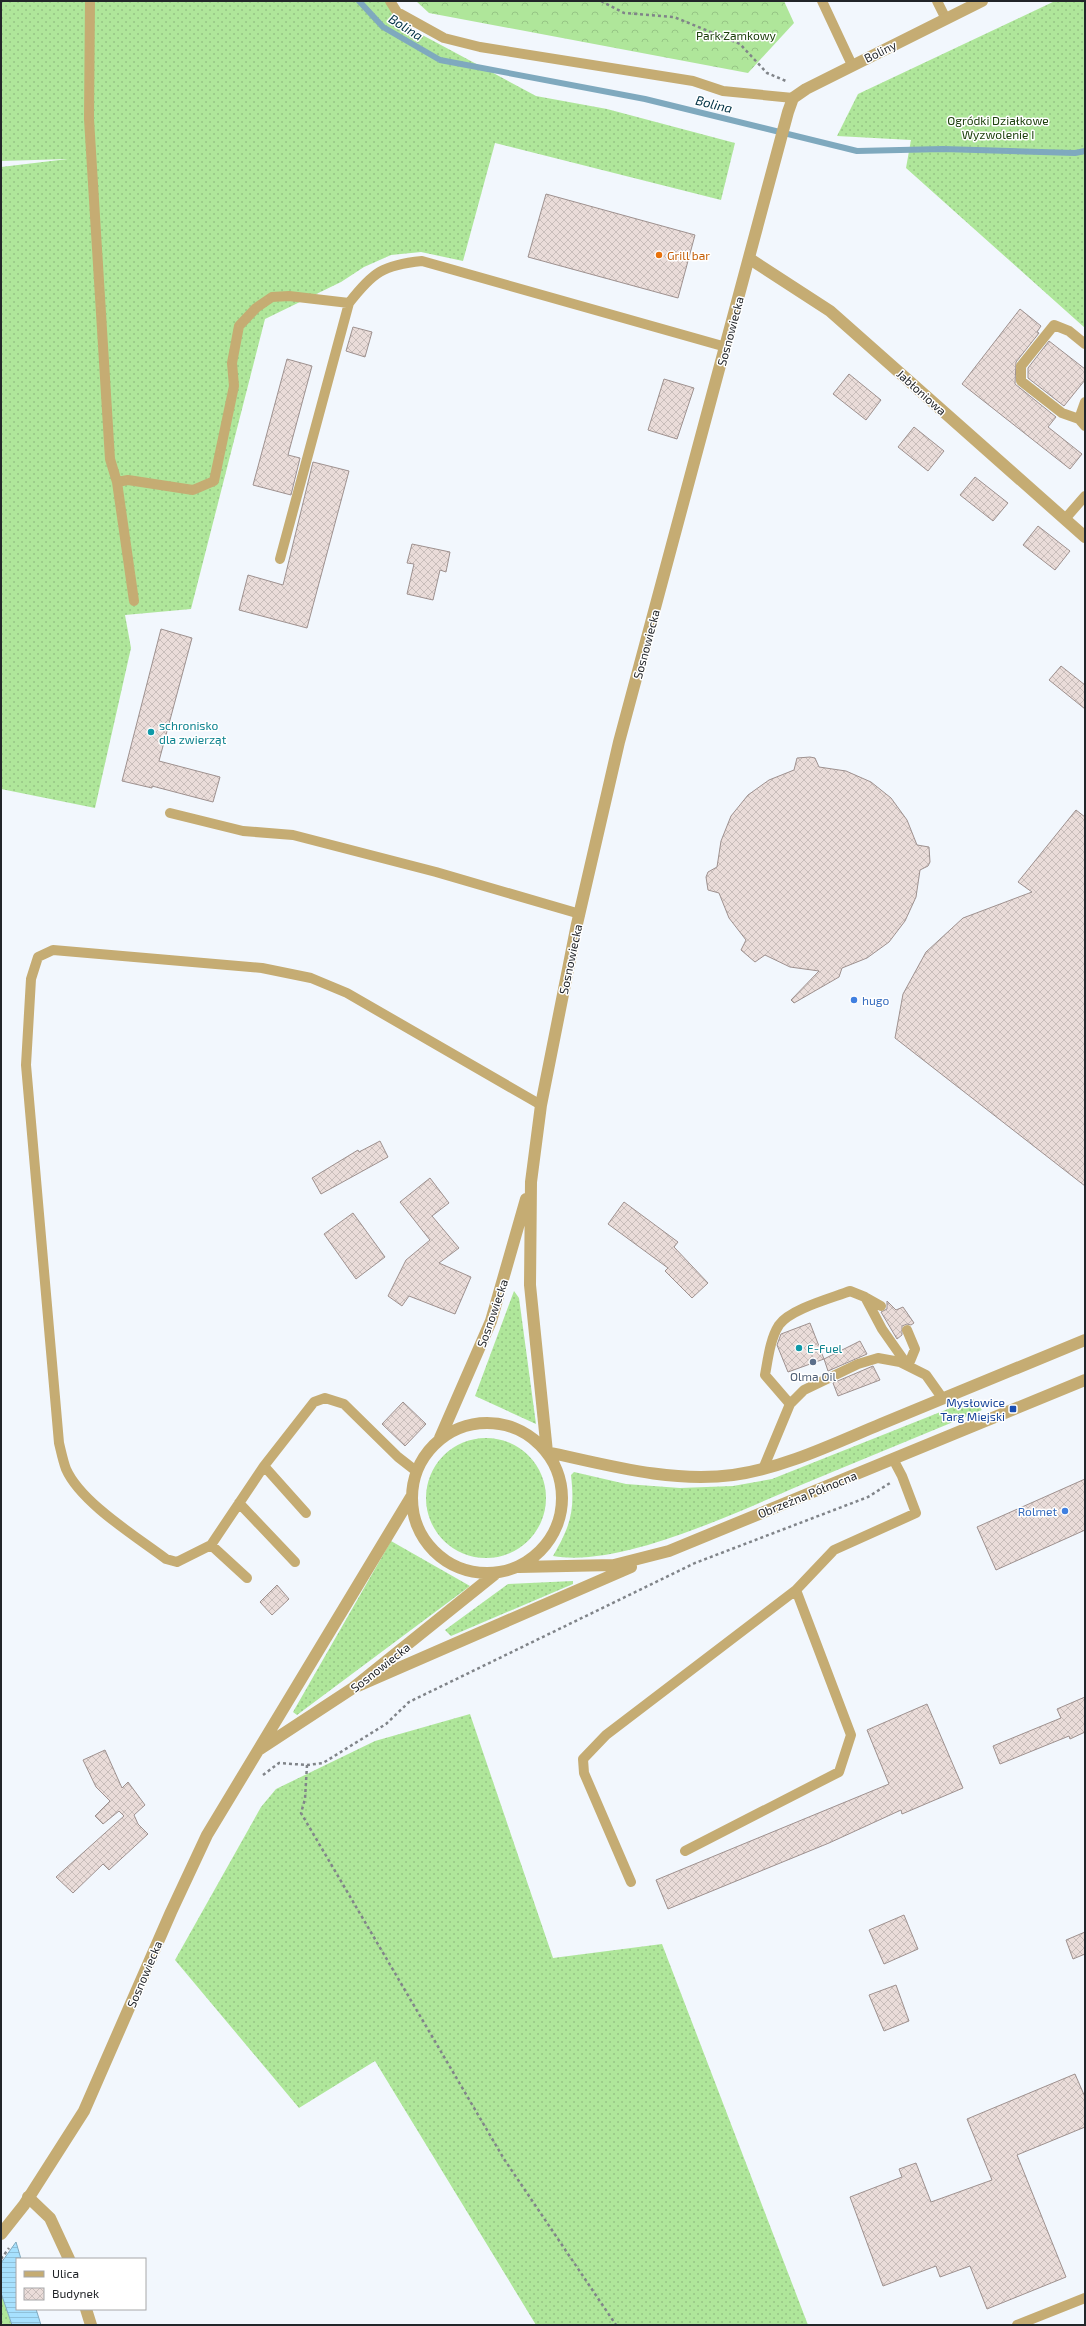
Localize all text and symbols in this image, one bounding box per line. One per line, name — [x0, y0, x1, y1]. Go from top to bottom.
water label: Bolina — [386, 10, 426, 44]
park label: Park Zamkowy — [696, 28, 777, 42]
street label: Boliny — [862, 37, 899, 65]
water label: Bolina — [694, 92, 734, 116]
park label: Ogródki Działkowe Wyzwolenie I — [947, 113, 1049, 141]
place label: Grill bar — [667, 248, 710, 262]
marker: Grill bar — [654, 250, 664, 260]
street label: Sosnowiecka — [714, 295, 746, 367]
street label: Jabłoniowa — [894, 366, 950, 418]
street label: Sosnowiecka — [630, 608, 662, 680]
place label: schronisko dla zwierząt — [159, 718, 227, 746]
marker: schronisko dla zwierząt — [146, 727, 156, 737]
street label: Sosnowiecka — [556, 923, 584, 995]
place label: hugo — [862, 993, 889, 1007]
marker: hugo — [849, 995, 859, 1005]
street label: Sosnowiecka — [474, 1277, 510, 1349]
place label: E-Fuel — [807, 1341, 843, 1355]
marker: E-Fuel — [794, 1343, 804, 1353]
marker: Olma Oil — [808, 1357, 818, 1367]
place label: Olma Oil — [790, 1369, 836, 1383]
place label: Mysłowice Targ Miejski — [940, 1395, 1005, 1424]
marker: Mysłowice Targ Miejski — [1008, 1404, 1018, 1414]
street label: Obrzeżna Północna — [755, 1468, 859, 1520]
place label: Rolmet — [1018, 1504, 1057, 1518]
marker: Rolmet — [1060, 1506, 1070, 1516]
street label: Sosnowiecka — [348, 1640, 412, 1694]
street label: Sosnowiecka — [124, 1938, 164, 2010]
legend — [16, 2258, 146, 2310]
text: Ulica — [52, 2266, 79, 2280]
text: Budynek — [52, 2286, 99, 2300]

